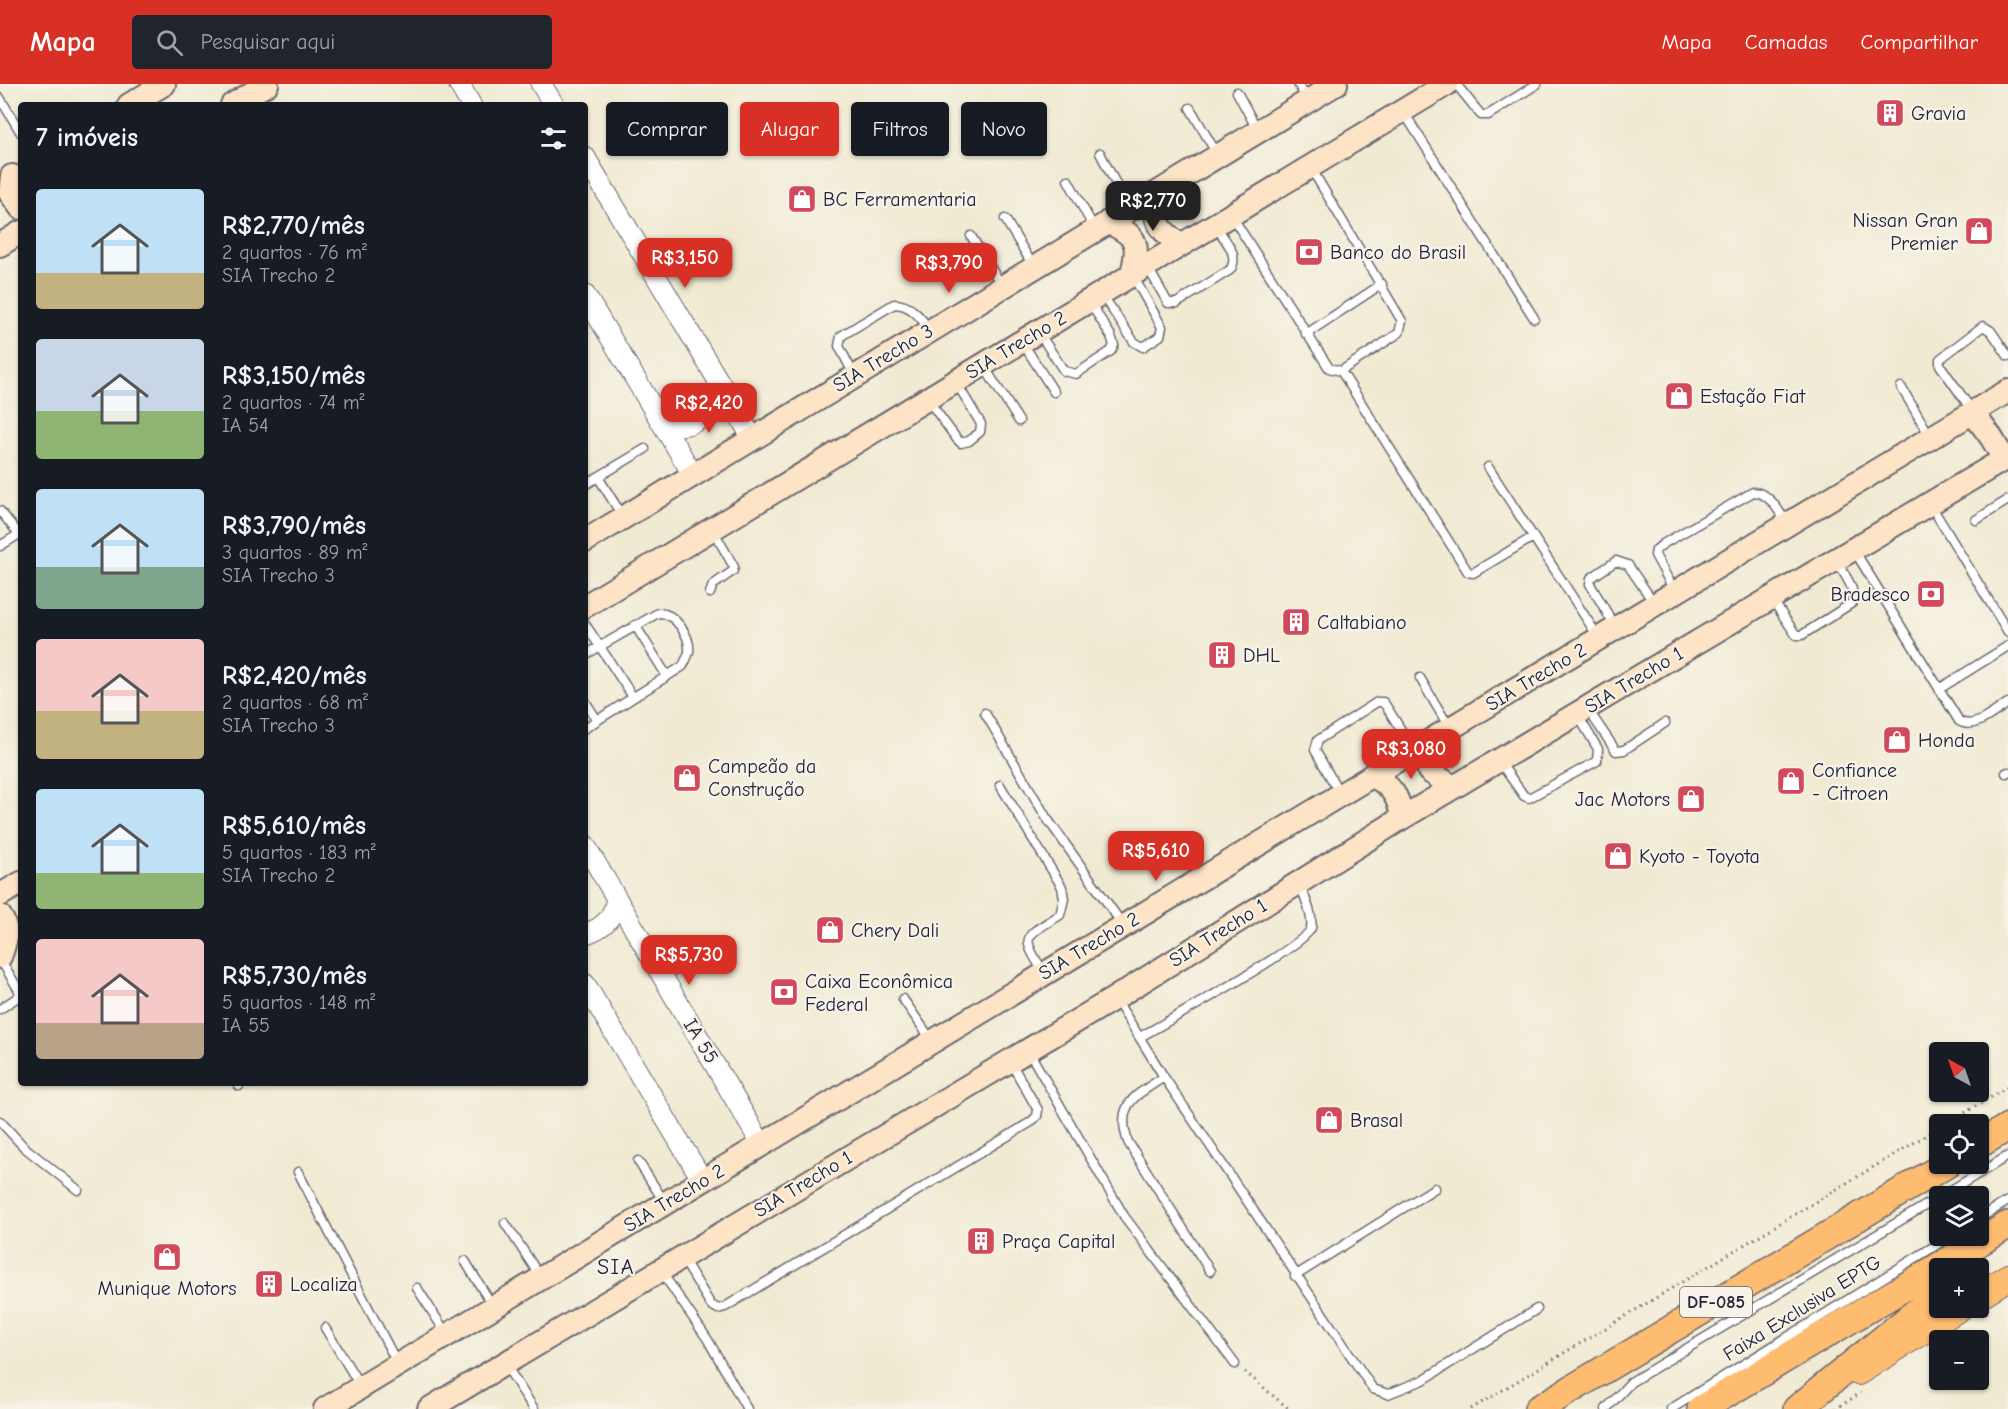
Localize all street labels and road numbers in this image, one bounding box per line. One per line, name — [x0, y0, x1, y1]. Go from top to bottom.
street label: SIA Trecho 2 — [962, 306, 1070, 384]
street label: SIA Trecho 3 — [829, 319, 937, 397]
street label: SIA Trecho 2 — [1482, 638, 1590, 716]
street label: SIA Trecho 1 — [1581, 642, 1687, 718]
street label: SIA Trecho 1 — [1165, 894, 1271, 972]
street label: SIA Trecho 2 — [1035, 907, 1143, 985]
street label: IA 55 — [679, 1015, 723, 1067]
street label: SIA Trecho 1 — [750, 1146, 856, 1222]
street label: SIA Trecho 2 — [620, 1159, 728, 1237]
street label: Faixa Exclusiva EPTG — [1719, 1250, 1885, 1366]
road number: DF-085 — [1680, 1287, 1752, 1317]

